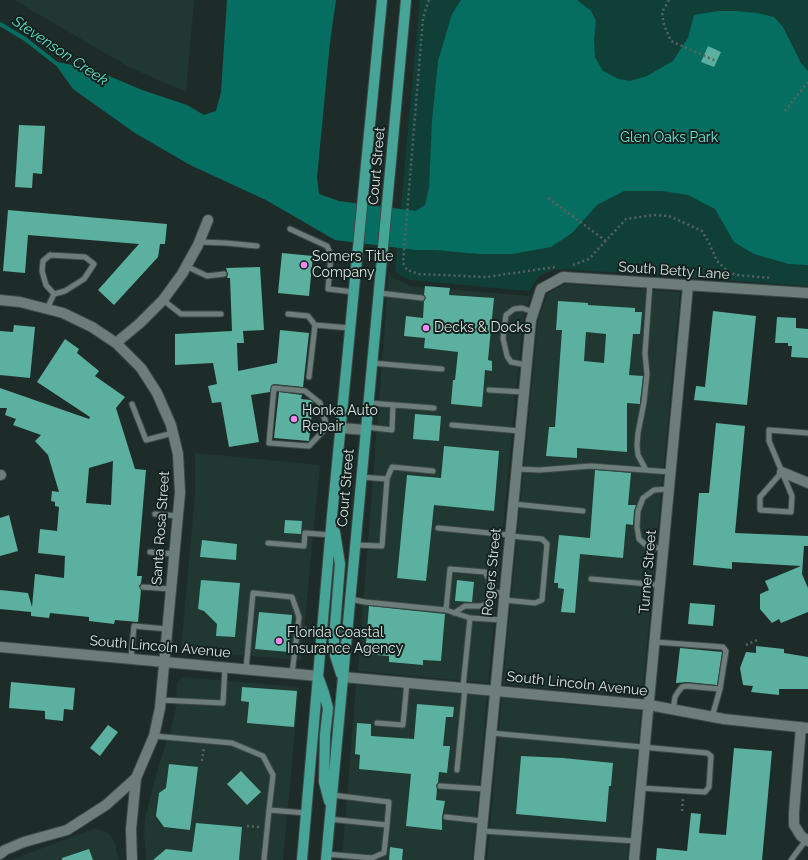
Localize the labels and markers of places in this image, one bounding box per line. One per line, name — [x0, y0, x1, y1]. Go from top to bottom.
place label: Somers Title Company — [312, 249, 393, 282]
marker: Somers Title Company — [299, 260, 309, 270]
place label: Decks & Docks — [434, 320, 531, 336]
marker: Decks & Docks — [421, 323, 431, 333]
place label: Honka Auto Repair — [302, 403, 378, 436]
marker: Honka Auto Repair — [289, 414, 299, 424]
place label: Florida Coastal Insurance Agency — [287, 625, 403, 658]
marker: Florida Coastal Insurance Agency — [274, 636, 284, 646]

